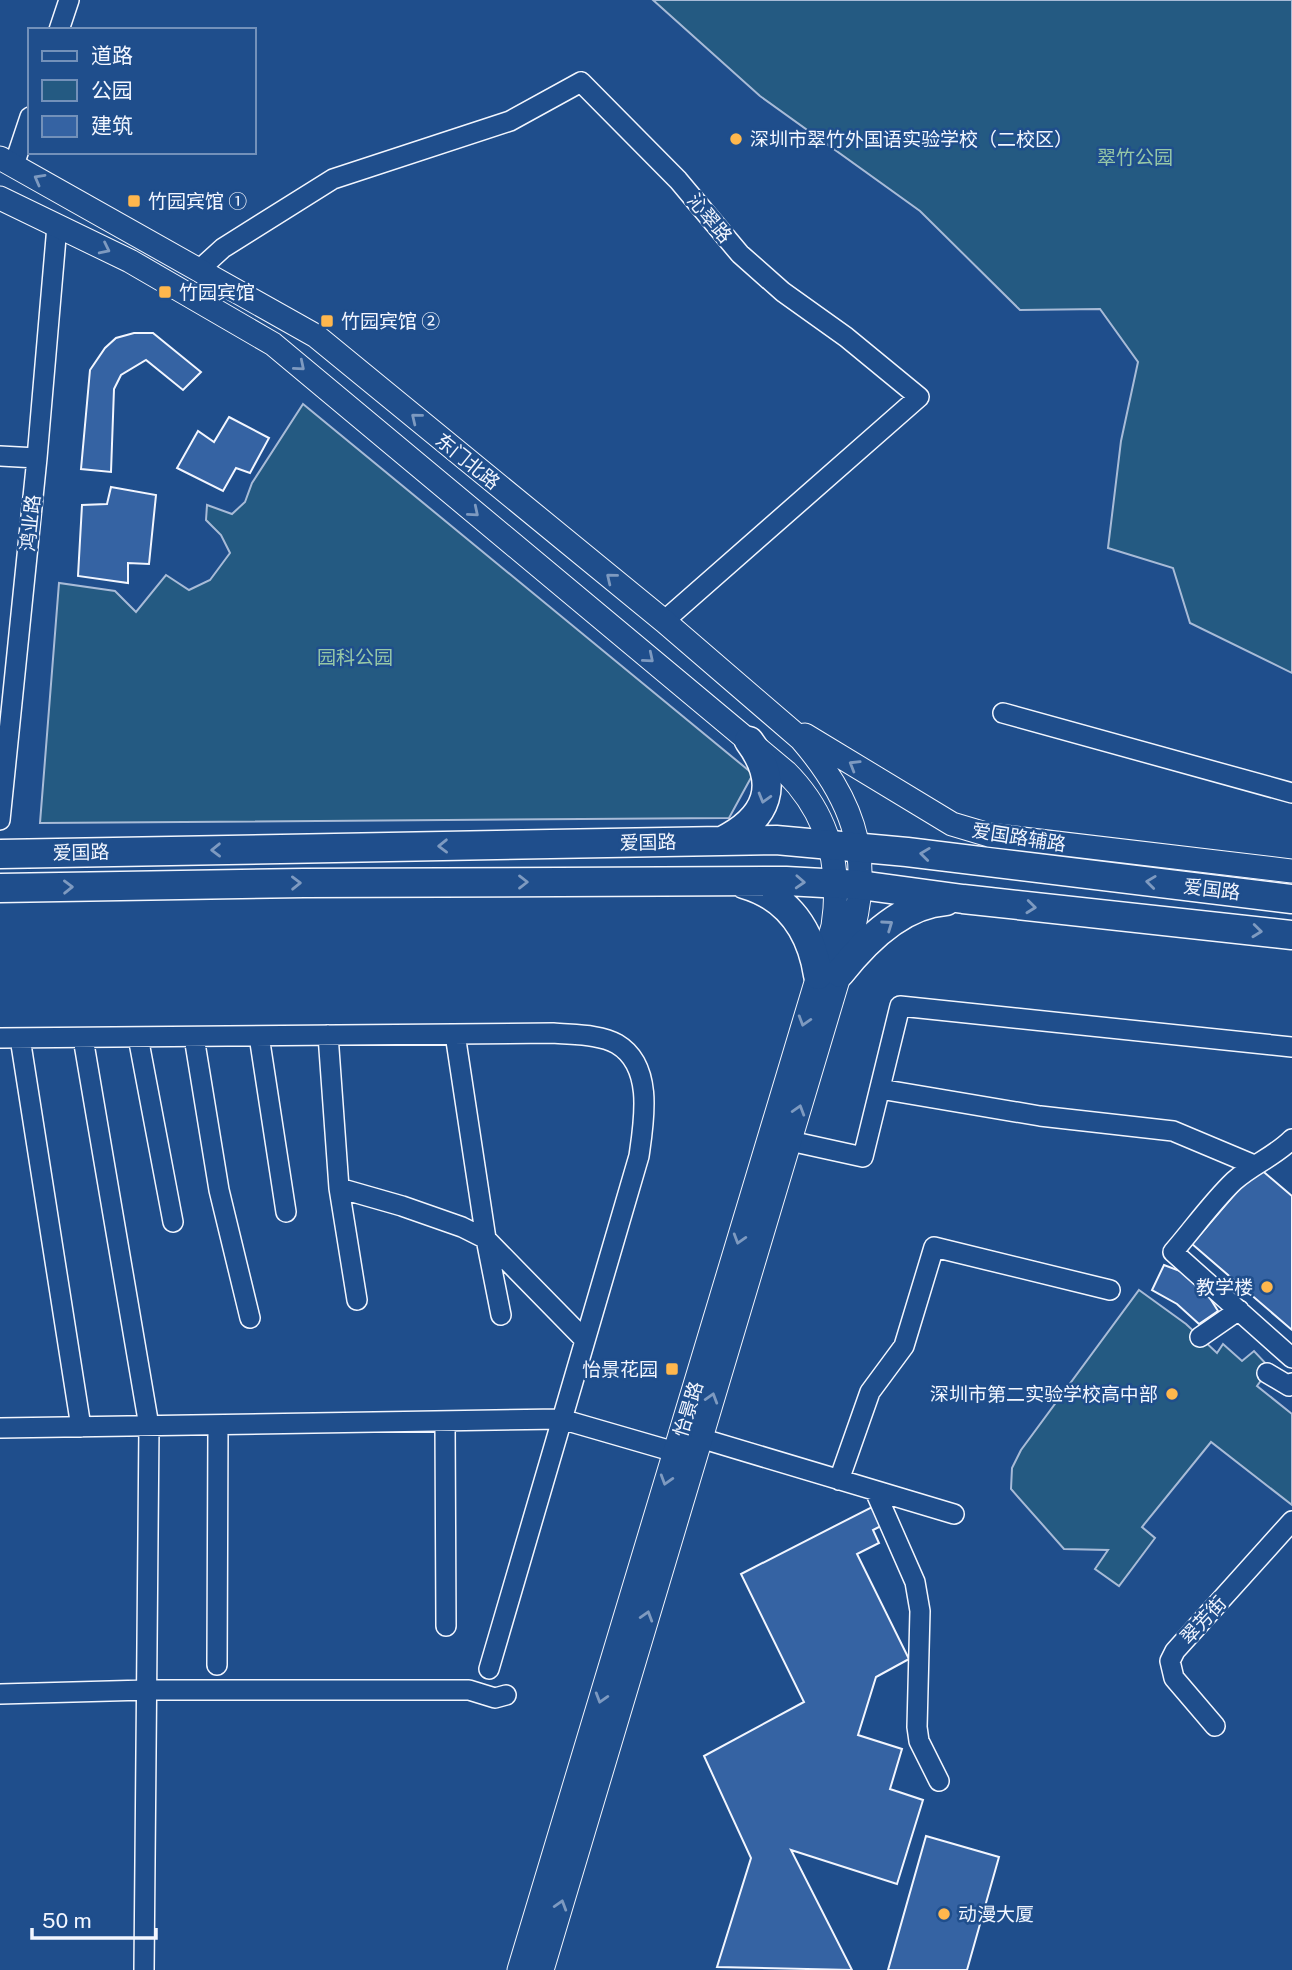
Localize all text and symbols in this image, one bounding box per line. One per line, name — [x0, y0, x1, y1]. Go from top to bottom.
legend — [28, 28, 256, 154]
text: 道路 — [91, 43, 133, 68]
text: 公园 — [91, 78, 133, 103]
text: 建筑 — [91, 113, 133, 138]
place label: 深圳市翠竹外国语实验学校（二校区） — [750, 128, 1073, 150]
marker: 深圳市翠竹外国语实验学校（二校区） — [728, 131, 744, 147]
park label: 翠竹公园 — [1097, 146, 1173, 168]
one-way arrow — [34, 174, 46, 187]
street label: 沁翠路 — [683, 189, 737, 247]
place label: 竹园宾馆 ① — [148, 190, 248, 212]
marker: 竹园宾馆 ① — [126, 193, 142, 209]
one-way arrow — [98, 241, 110, 255]
place label: 竹园宾馆 — [179, 281, 255, 303]
marker: 竹园宾馆 — [157, 284, 173, 300]
place label: 竹园宾馆 ② — [341, 310, 441, 332]
marker: 竹园宾馆 ② — [319, 313, 335, 329]
one-way arrow — [291, 358, 304, 370]
one-way arrow — [412, 414, 425, 426]
street label: 东门北路 — [432, 429, 504, 493]
street label: 鸿业路 — [16, 493, 44, 553]
one-way arrow — [466, 504, 479, 516]
one-way arrow — [607, 574, 620, 586]
park label: 园科公园 — [317, 646, 393, 668]
one-way arrow — [642, 649, 654, 662]
one-way arrow — [849, 760, 862, 773]
one-way arrow — [757, 792, 772, 804]
street label: 爱国路辅路 — [970, 819, 1068, 855]
street label: 爱国路 — [619, 831, 677, 853]
one-way arrow — [437, 838, 448, 853]
street label: 爱国路 — [52, 841, 110, 863]
one-way arrow — [210, 842, 220, 858]
one-way arrow — [920, 847, 931, 862]
one-way arrow — [518, 874, 529, 890]
one-way arrow — [794, 874, 805, 889]
one-way arrow — [1145, 874, 1157, 889]
one-way arrow — [291, 875, 301, 891]
street label: 爱国路 — [1182, 875, 1242, 903]
one-way arrow — [63, 879, 74, 894]
one-way arrow — [1025, 899, 1037, 914]
one-way arrow — [880, 921, 893, 933]
one-way arrow — [1251, 924, 1263, 939]
one-way arrow — [798, 1015, 813, 1027]
one-way arrow — [790, 1104, 805, 1116]
one-way arrow — [732, 1233, 747, 1245]
place label: 教学楼 — [1196, 1276, 1253, 1298]
marker: 教学楼 — [1259, 1279, 1275, 1295]
place label: 怡景花园 — [582, 1358, 658, 1380]
marker: 怡景花园 — [664, 1361, 680, 1377]
street label: 怡景路 — [669, 1379, 707, 1439]
place label: 深圳市第二实验学校高中部 — [930, 1383, 1158, 1405]
marker: 深圳市第二实验学校高中部 — [1164, 1386, 1180, 1402]
one-way arrow — [704, 1392, 719, 1404]
one-way arrow — [660, 1474, 675, 1486]
street label: 翠芳街 — [1176, 1592, 1230, 1648]
one-way arrow — [639, 1610, 654, 1622]
one-way arrow — [594, 1692, 609, 1704]
scale bar — [32, 1896, 156, 1940]
one-way arrow — [553, 1899, 568, 1911]
place label: 动漫大厦 — [958, 1903, 1034, 1925]
marker: 动漫大厦 — [936, 1906, 952, 1922]
text: 50 m — [42, 1908, 92, 1933]

